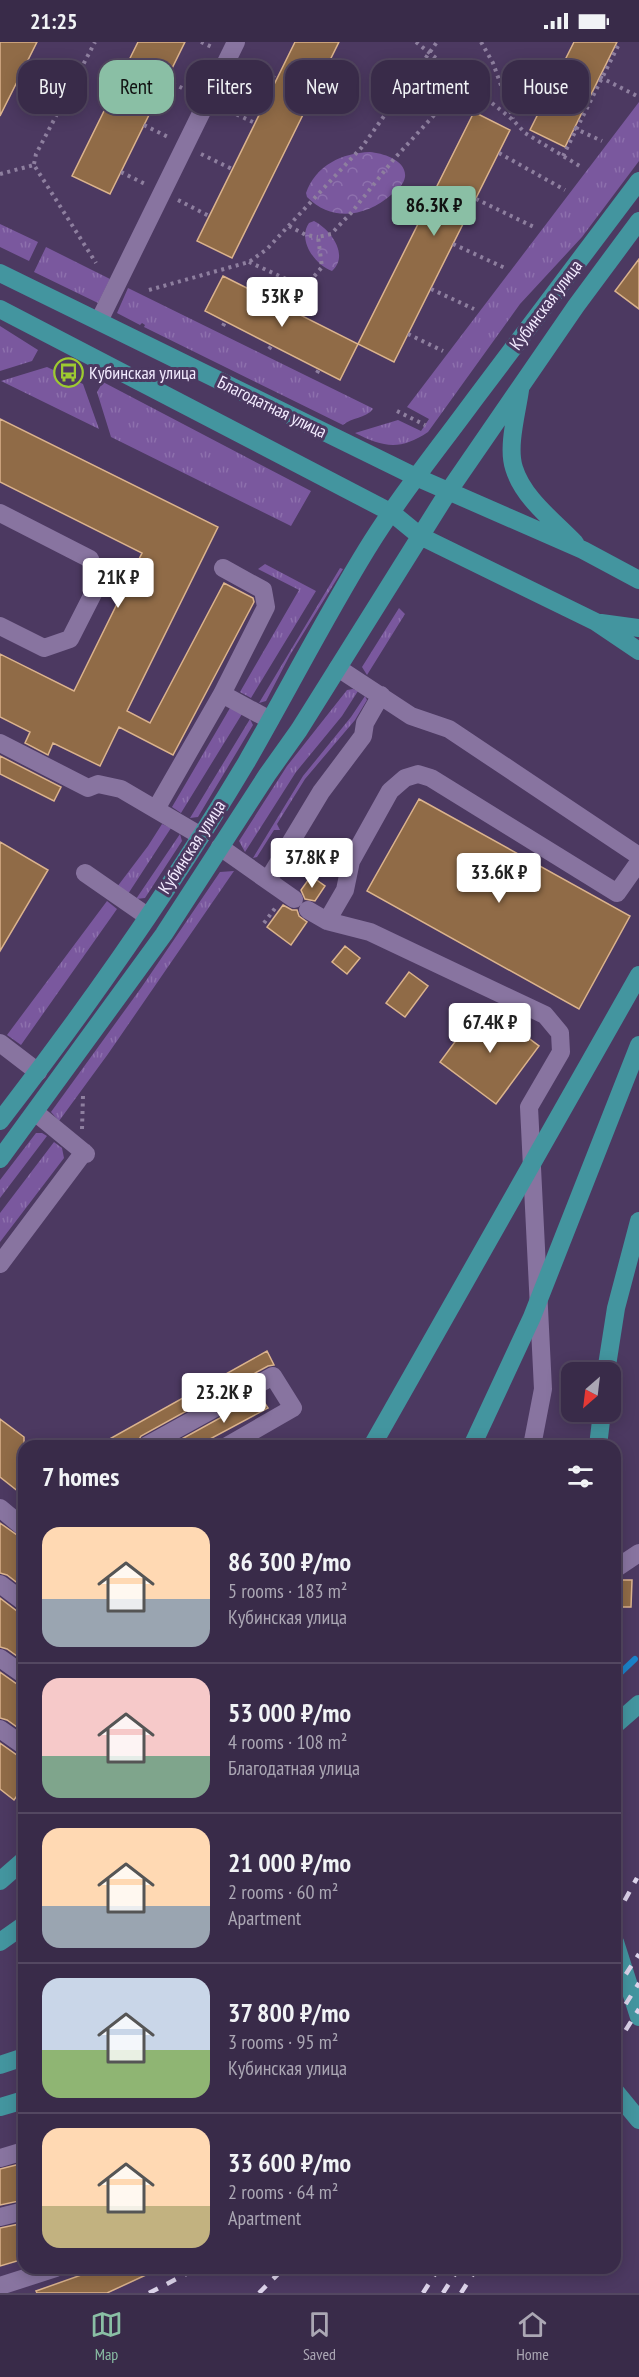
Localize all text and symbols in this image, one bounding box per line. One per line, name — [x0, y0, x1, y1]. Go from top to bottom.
text: 21:25 — [30, 7, 78, 35]
chip: Buy — [18, 60, 87, 114]
chip: Rent — [99, 60, 174, 114]
chip: Filters — [186, 60, 273, 114]
chip: New — [285, 60, 359, 114]
chip: Apartment — [371, 60, 490, 114]
chip: House — [502, 60, 589, 114]
pin: 86.3K ₽ — [379, 186, 489, 237]
text: 86.3K ₽ — [406, 192, 462, 218]
street label: Кубинская улица — [504, 255, 587, 354]
pin: 53K ₽ — [240, 277, 324, 328]
text: 53K ₽ — [261, 283, 303, 309]
bus stop icon: Кубинская улица — [52, 357, 84, 389]
place label: Кубинская улица — [89, 361, 196, 384]
street label: Благодатная улица — [214, 370, 331, 443]
pin: 21K ₽ — [76, 558, 160, 609]
text: 21K ₽ — [97, 564, 139, 590]
street label: Кубинская улица — [153, 796, 230, 898]
pin: 37.8K ₽ — [257, 838, 367, 889]
text: 37.8K ₽ — [285, 844, 339, 870]
pin: 33.6K ₽ — [444, 853, 554, 904]
text: 33.6K ₽ — [471, 859, 527, 885]
pin: 67.4K ₽ — [435, 1003, 545, 1054]
text: 67.4K ₽ — [463, 1009, 517, 1035]
north arrow — [561, 1362, 621, 1422]
map controls — [561, 1362, 621, 1422]
pin: 23.2K ₽ — [169, 1373, 279, 1424]
text: 23.2K ₽ — [196, 1379, 252, 1405]
text: 7 homes — [42, 1460, 119, 1493]
icon: filters — [564, 1460, 597, 1493]
text: 86 300 ₽/mo — [228, 1545, 351, 1578]
icon: home — [90, 1551, 162, 1623]
text: 5 rooms · 183 m² — [228, 1578, 347, 1604]
text: Кубинская улица — [228, 1604, 347, 1630]
text: 53 000 ₽/mo — [228, 1696, 351, 1729]
icon: home — [90, 1702, 162, 1774]
text: 4 rooms · 108 m² — [228, 1729, 347, 1755]
text: Благодатная улица — [228, 1755, 360, 1781]
text: 21 000 ₽/mo — [228, 1846, 351, 1879]
icon: home — [90, 1852, 162, 1924]
text: 2 rooms · 60 m² — [228, 1879, 338, 1905]
text: Apartment — [228, 1905, 301, 1931]
text: 37 800 ₽/mo — [228, 1996, 350, 2029]
icon: home — [90, 2002, 162, 2074]
text: 3 rooms · 95 m² — [228, 2029, 338, 2055]
text: Кубинская улица — [228, 2055, 347, 2081]
text: 33 600 ₽/mo — [228, 2146, 351, 2179]
icon: home — [90, 2152, 162, 2224]
text: 2 rooms · 64 m² — [228, 2179, 338, 2205]
text: Apartment — [228, 2205, 301, 2231]
tab: Map — [90, 2308, 123, 2364]
tab: Saved — [303, 2308, 336, 2364]
tab: Home — [516, 2308, 549, 2364]

